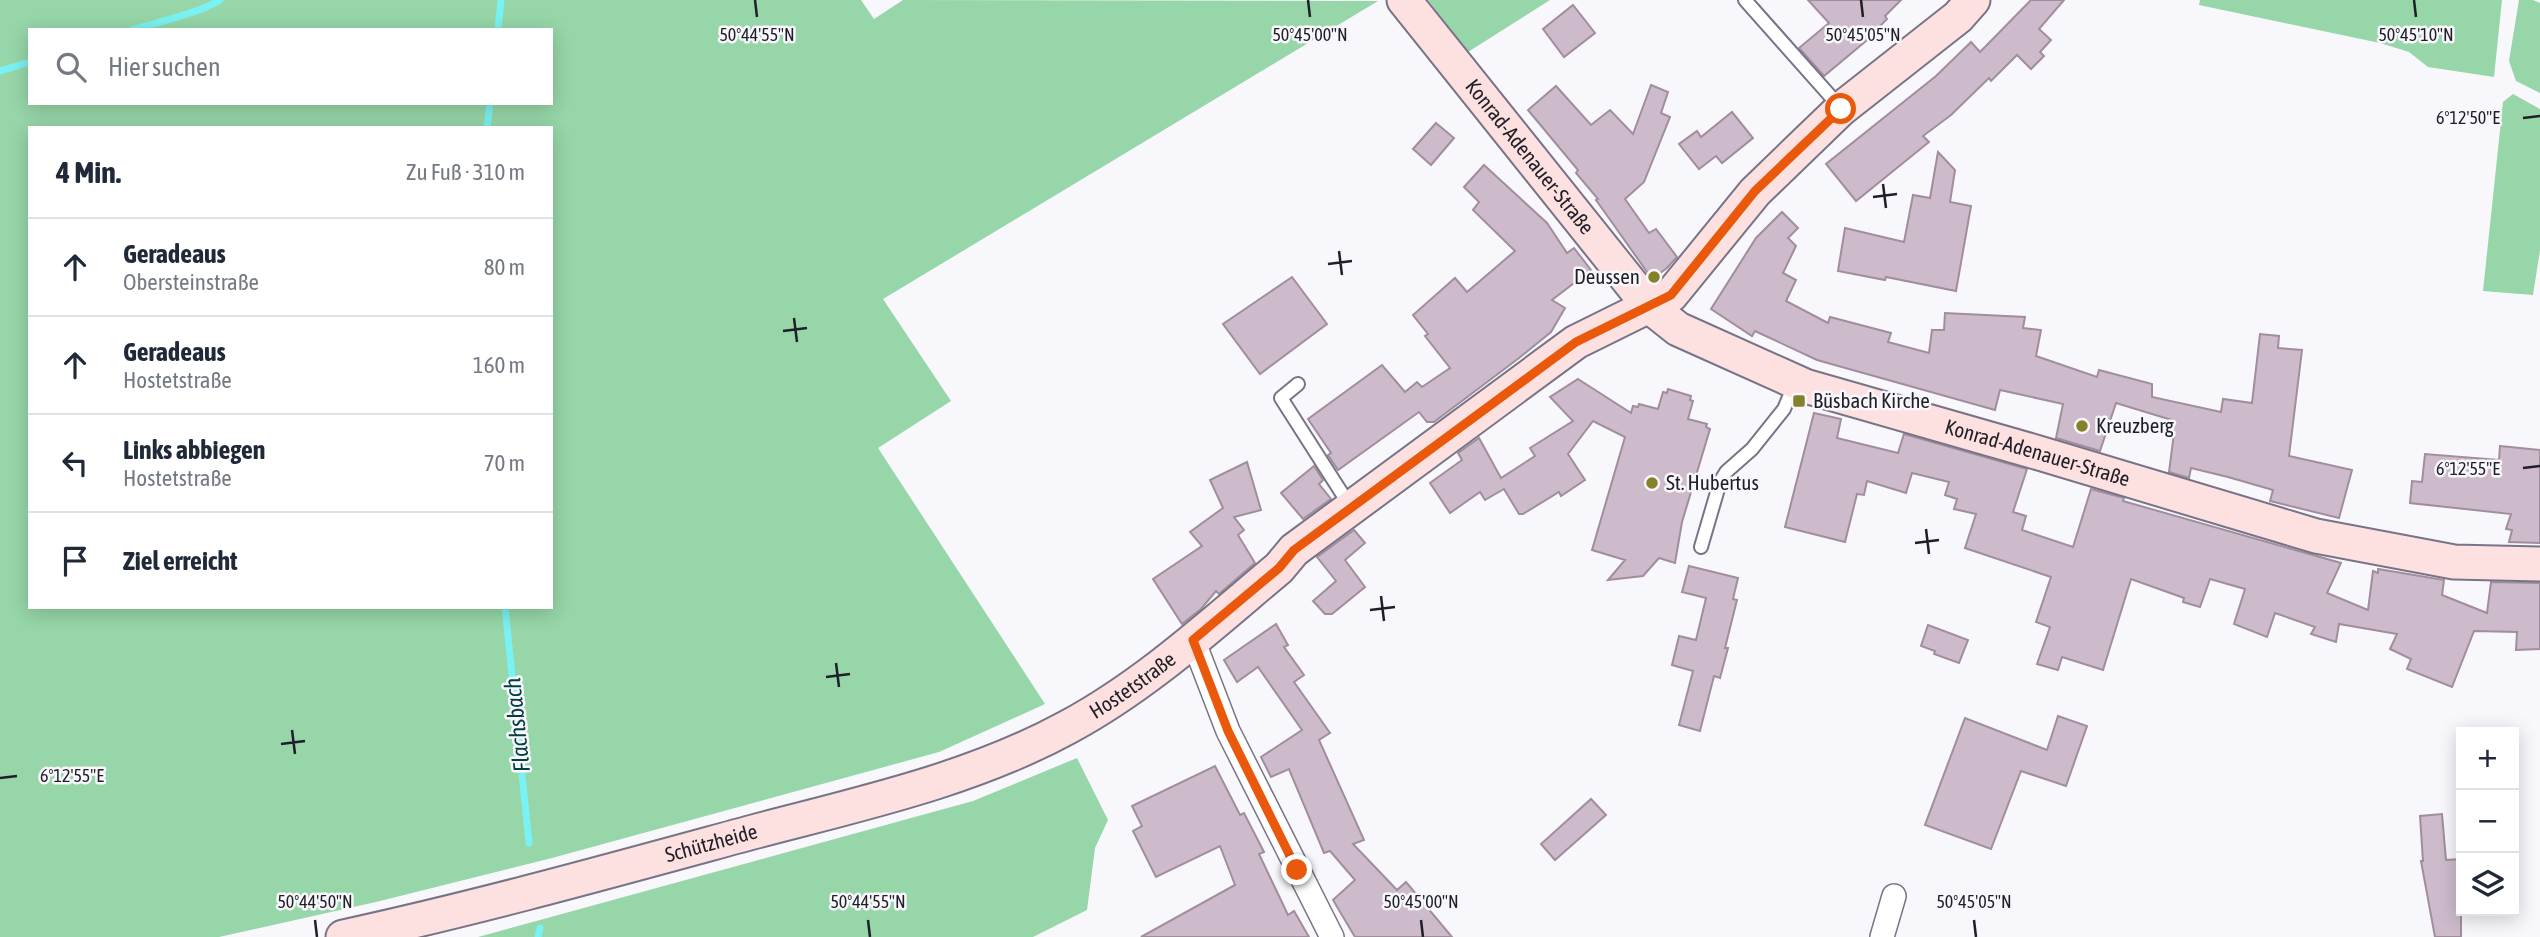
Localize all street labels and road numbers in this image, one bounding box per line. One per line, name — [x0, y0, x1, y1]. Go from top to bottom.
street label: Konrad-Adenauer-Straße — [1461, 74, 1600, 239]
street label: Konrad-Adenauer-Straße — [1942, 414, 2133, 491]
street label: Hostetstraße — [1085, 646, 1180, 723]
street label: Schützheide — [662, 818, 760, 866]

